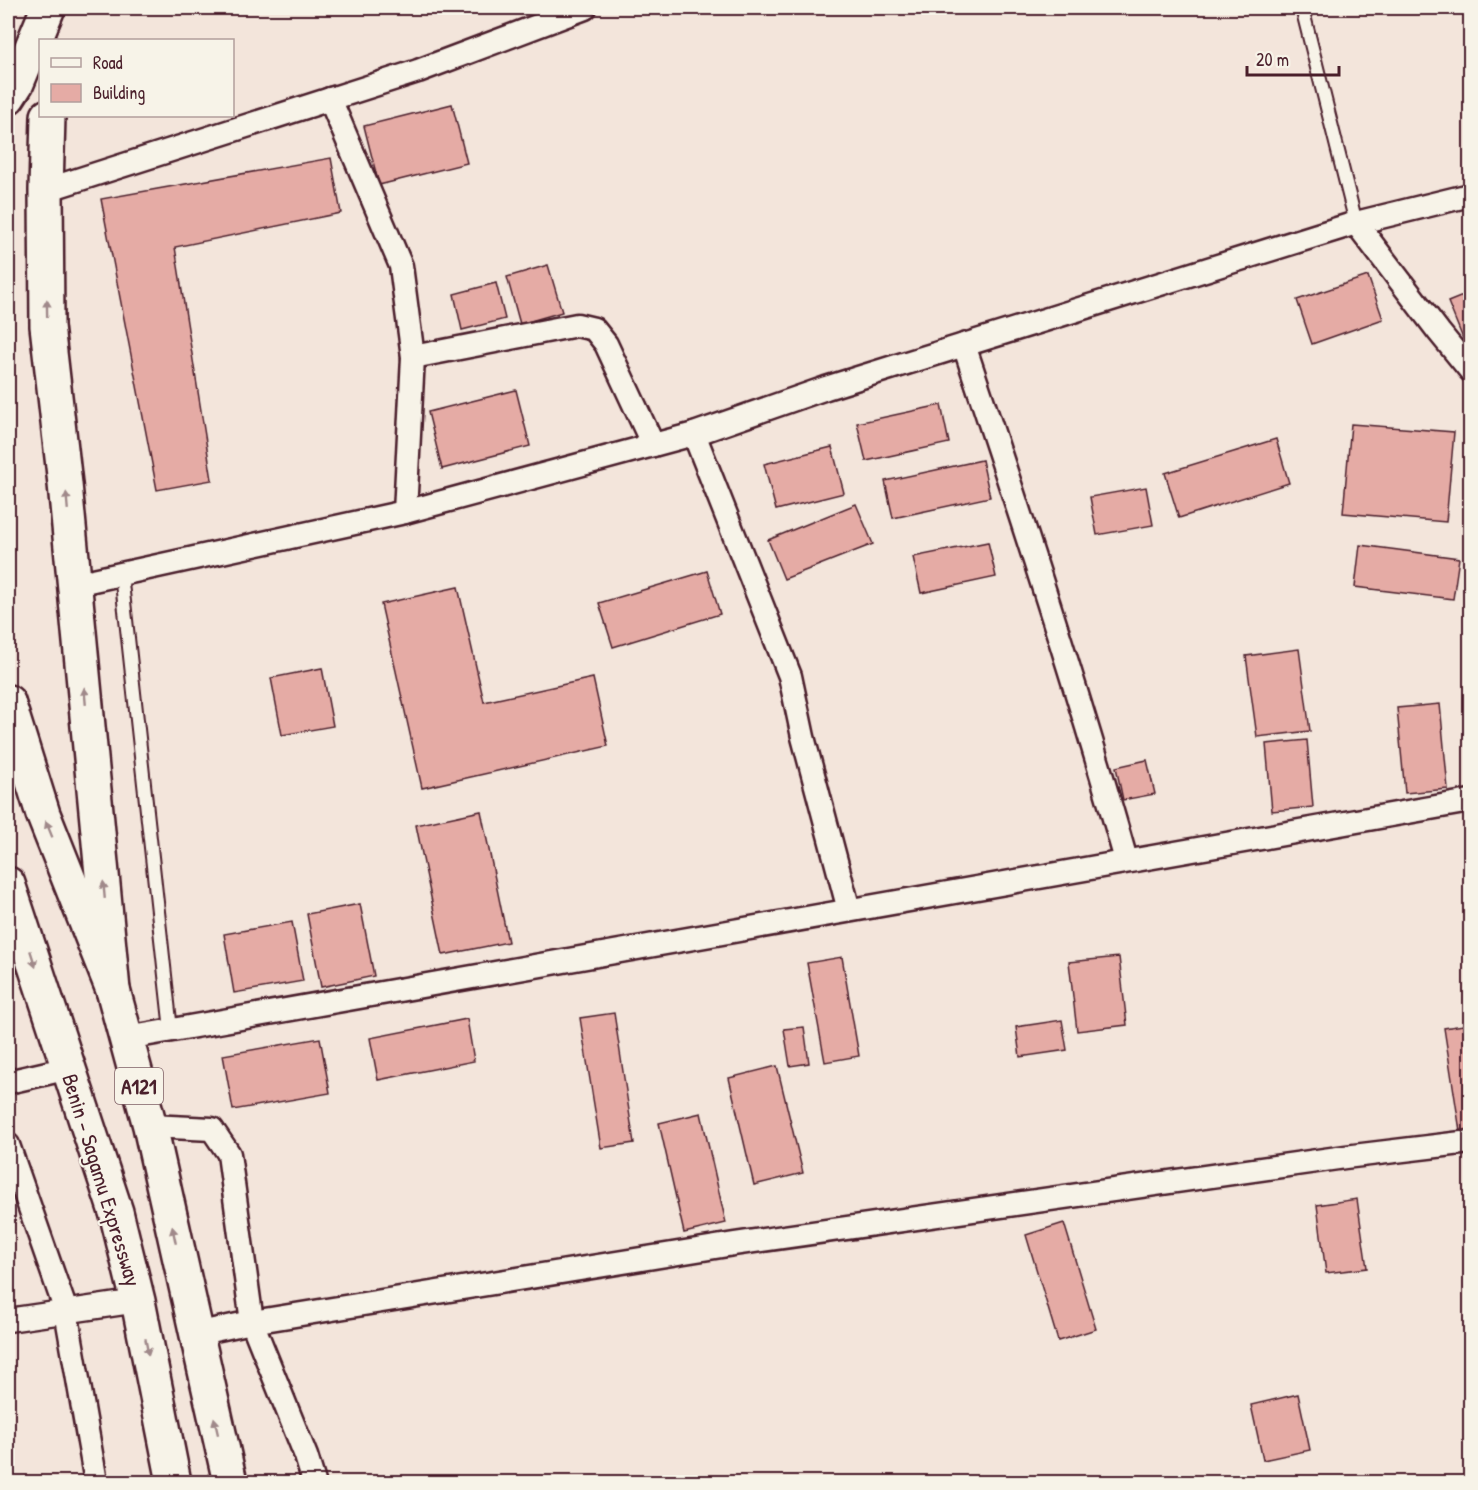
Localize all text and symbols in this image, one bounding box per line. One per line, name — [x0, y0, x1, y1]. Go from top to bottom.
legend — [39, 39, 234, 117]
scale bar — [1247, 39, 1338, 77]
text: 20 m — [1256, 47, 1289, 72]
text: Road — [93, 50, 123, 75]
text: Building — [93, 80, 145, 105]
one-way arrow — [42, 298, 52, 317]
one-way arrow — [62, 492, 72, 511]
one-way arrow — [80, 686, 90, 705]
one-way arrow — [44, 820, 53, 838]
one-way arrow — [99, 880, 109, 899]
one-way arrow — [29, 950, 38, 968]
road number: A121 — [115, 1068, 163, 1104]
street label: Benin - Sagamu Expressway — [55, 1070, 149, 1290]
one-way arrow — [168, 1226, 178, 1245]
one-way arrow — [143, 1338, 152, 1357]
one-way arrow — [211, 1416, 221, 1435]

